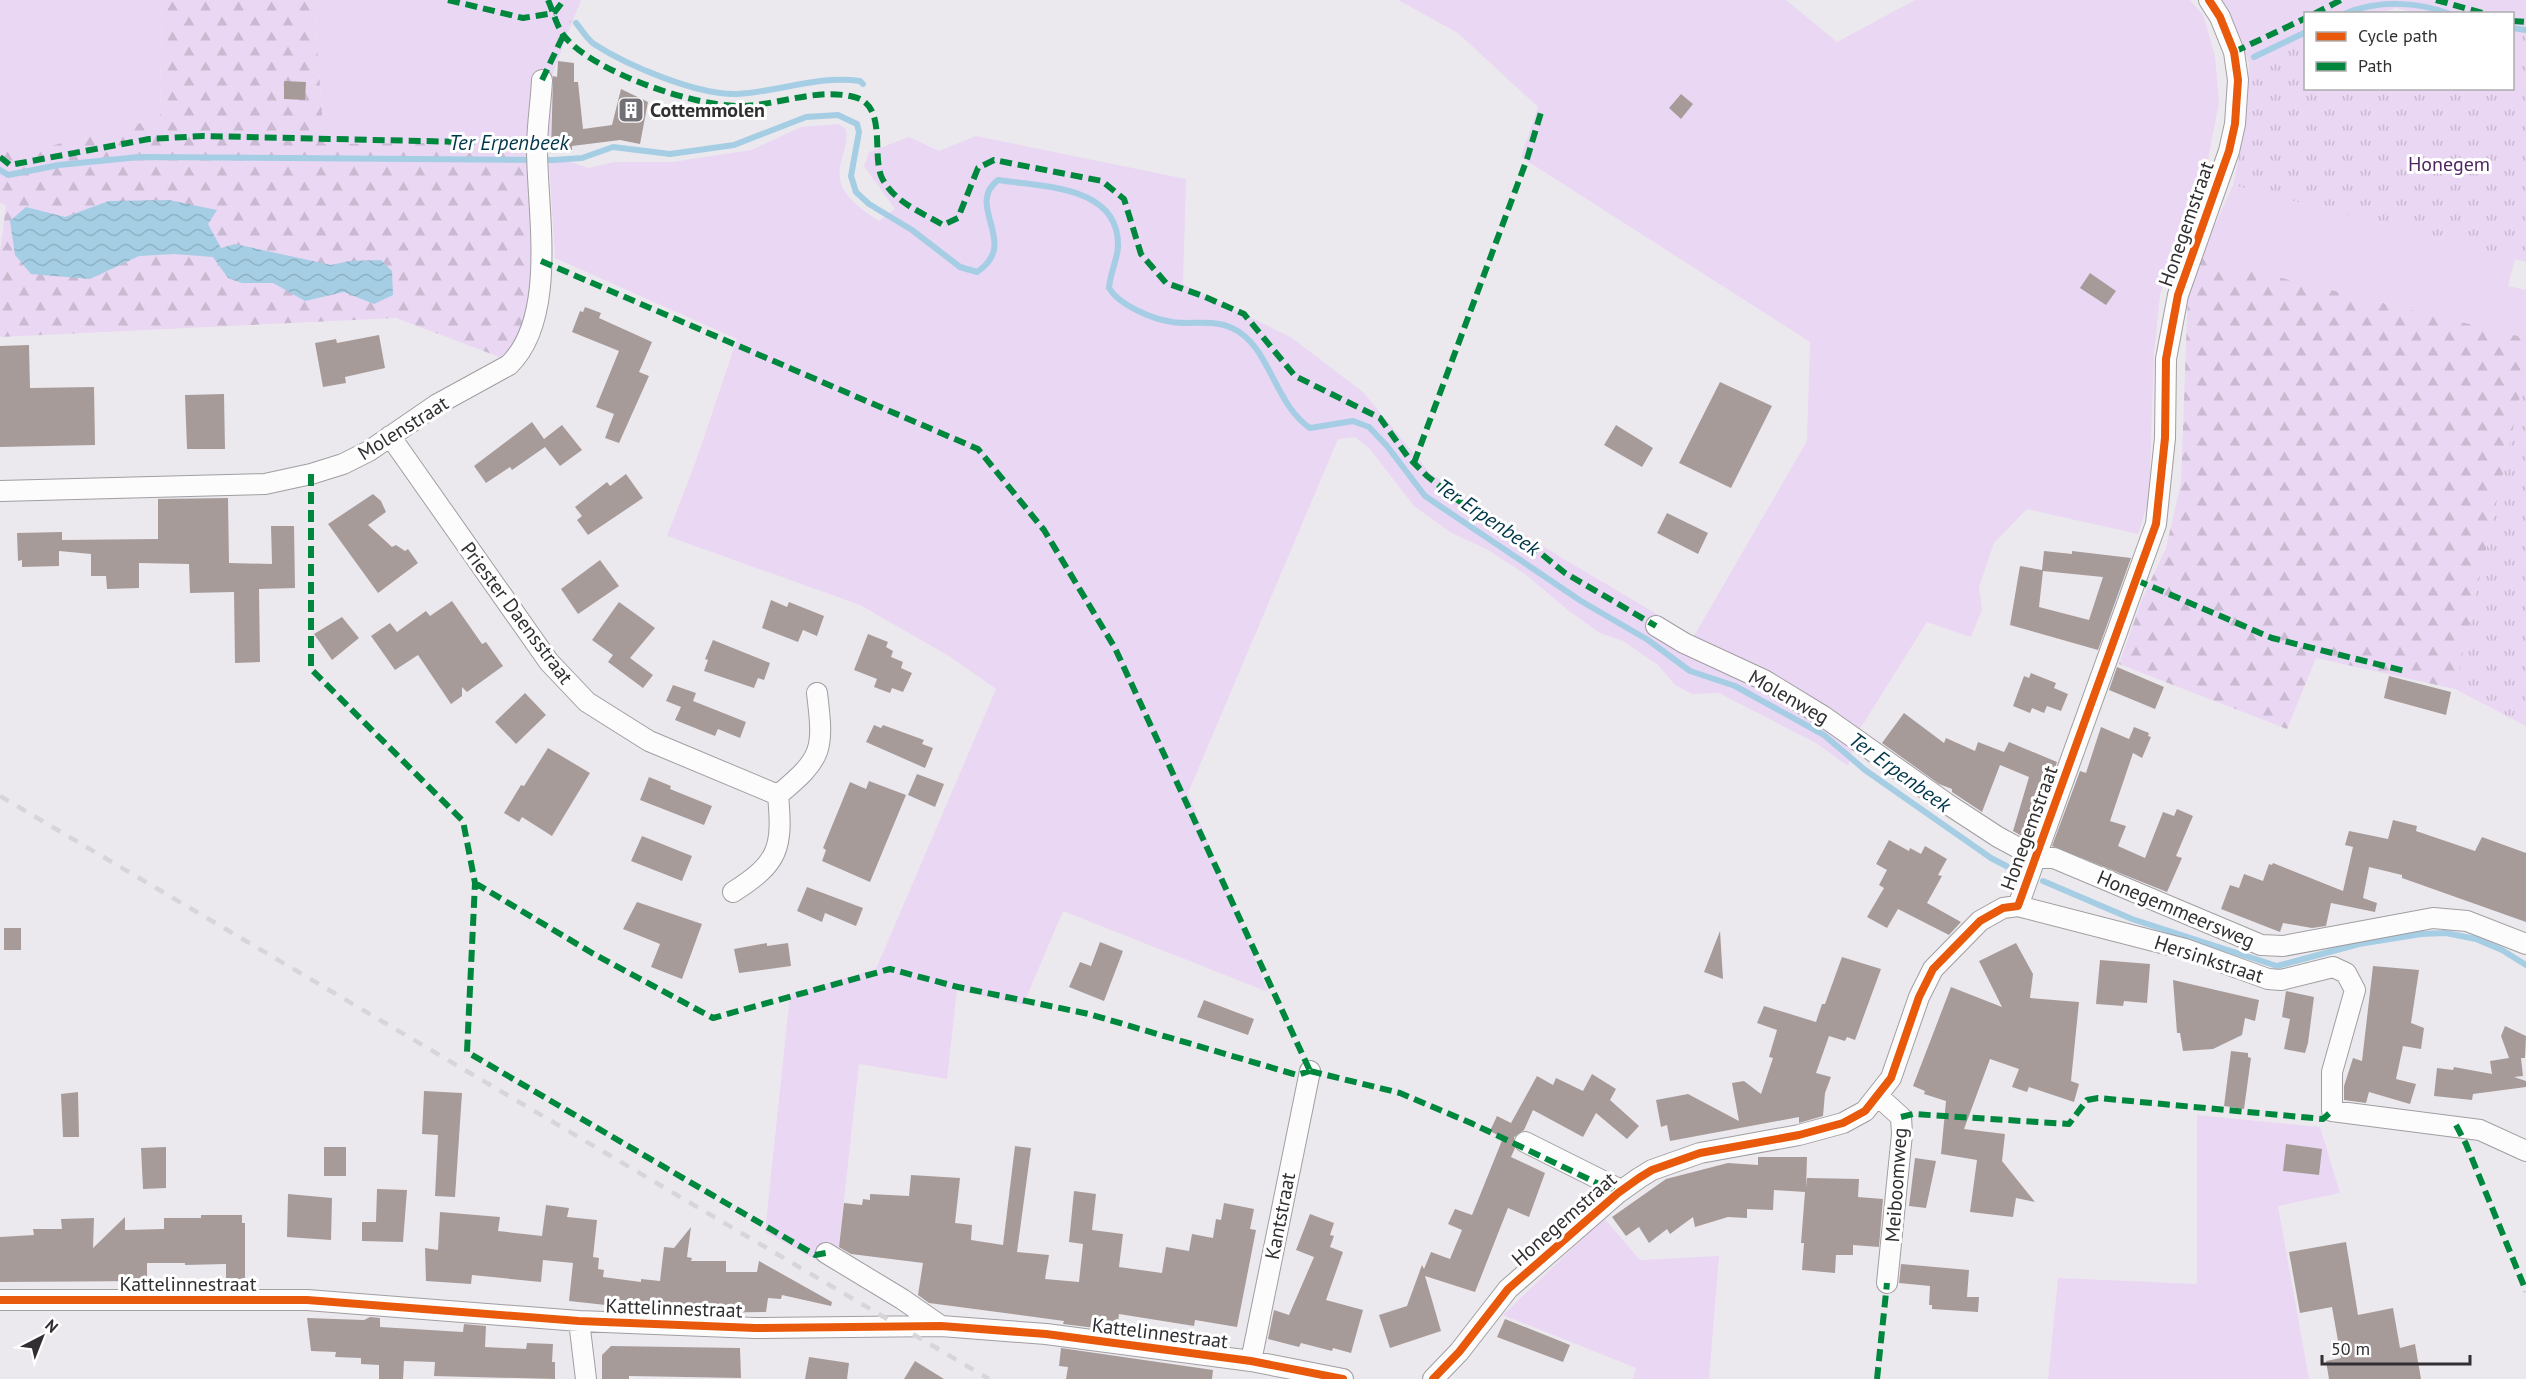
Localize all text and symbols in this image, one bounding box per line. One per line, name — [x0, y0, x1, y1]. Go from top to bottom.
legend — [2304, 12, 2514, 90]
text: Cycle path — [2358, 24, 2438, 47]
text: Path — [2358, 54, 2392, 77]
building icon: Cottemmolen — [616, 95, 646, 125]
place label: Cottemmolen — [650, 97, 765, 123]
water label: Ter Erpenbeek — [449, 129, 570, 156]
park label: Honegem — [2408, 151, 2490, 177]
street label: Honegemstraat — [2152, 158, 2220, 290]
street label: Molenstraat — [353, 390, 453, 466]
water label: Ter Erpenbeek — [1431, 472, 1546, 563]
street label: Priester Daensstraat — [455, 537, 579, 689]
street label: Molenweg — [1744, 664, 1834, 730]
water label: Ter Erpenbeek — [1844, 726, 1958, 819]
street label: Honegemstraat — [1994, 762, 2064, 894]
street label: Honegemmeersweg — [2093, 864, 2259, 954]
street label: Hersinkstraat — [2151, 929, 2267, 989]
street label: Meiboomweg — [1879, 1127, 1913, 1243]
street label: Honegemstraat — [1506, 1166, 1622, 1272]
street label: Kantstraat — [1259, 1170, 1301, 1262]
street label: Kattelinnestraat — [120, 1271, 257, 1297]
street label: Kattelinnestraat — [605, 1293, 743, 1323]
north arrow — [12, 1307, 72, 1367]
street label: Kattelinnestraat — [1090, 1312, 1230, 1354]
text: N — [41, 1315, 63, 1337]
scale bar — [2322, 1328, 2470, 1366]
text: 50 m — [2331, 1337, 2370, 1360]

